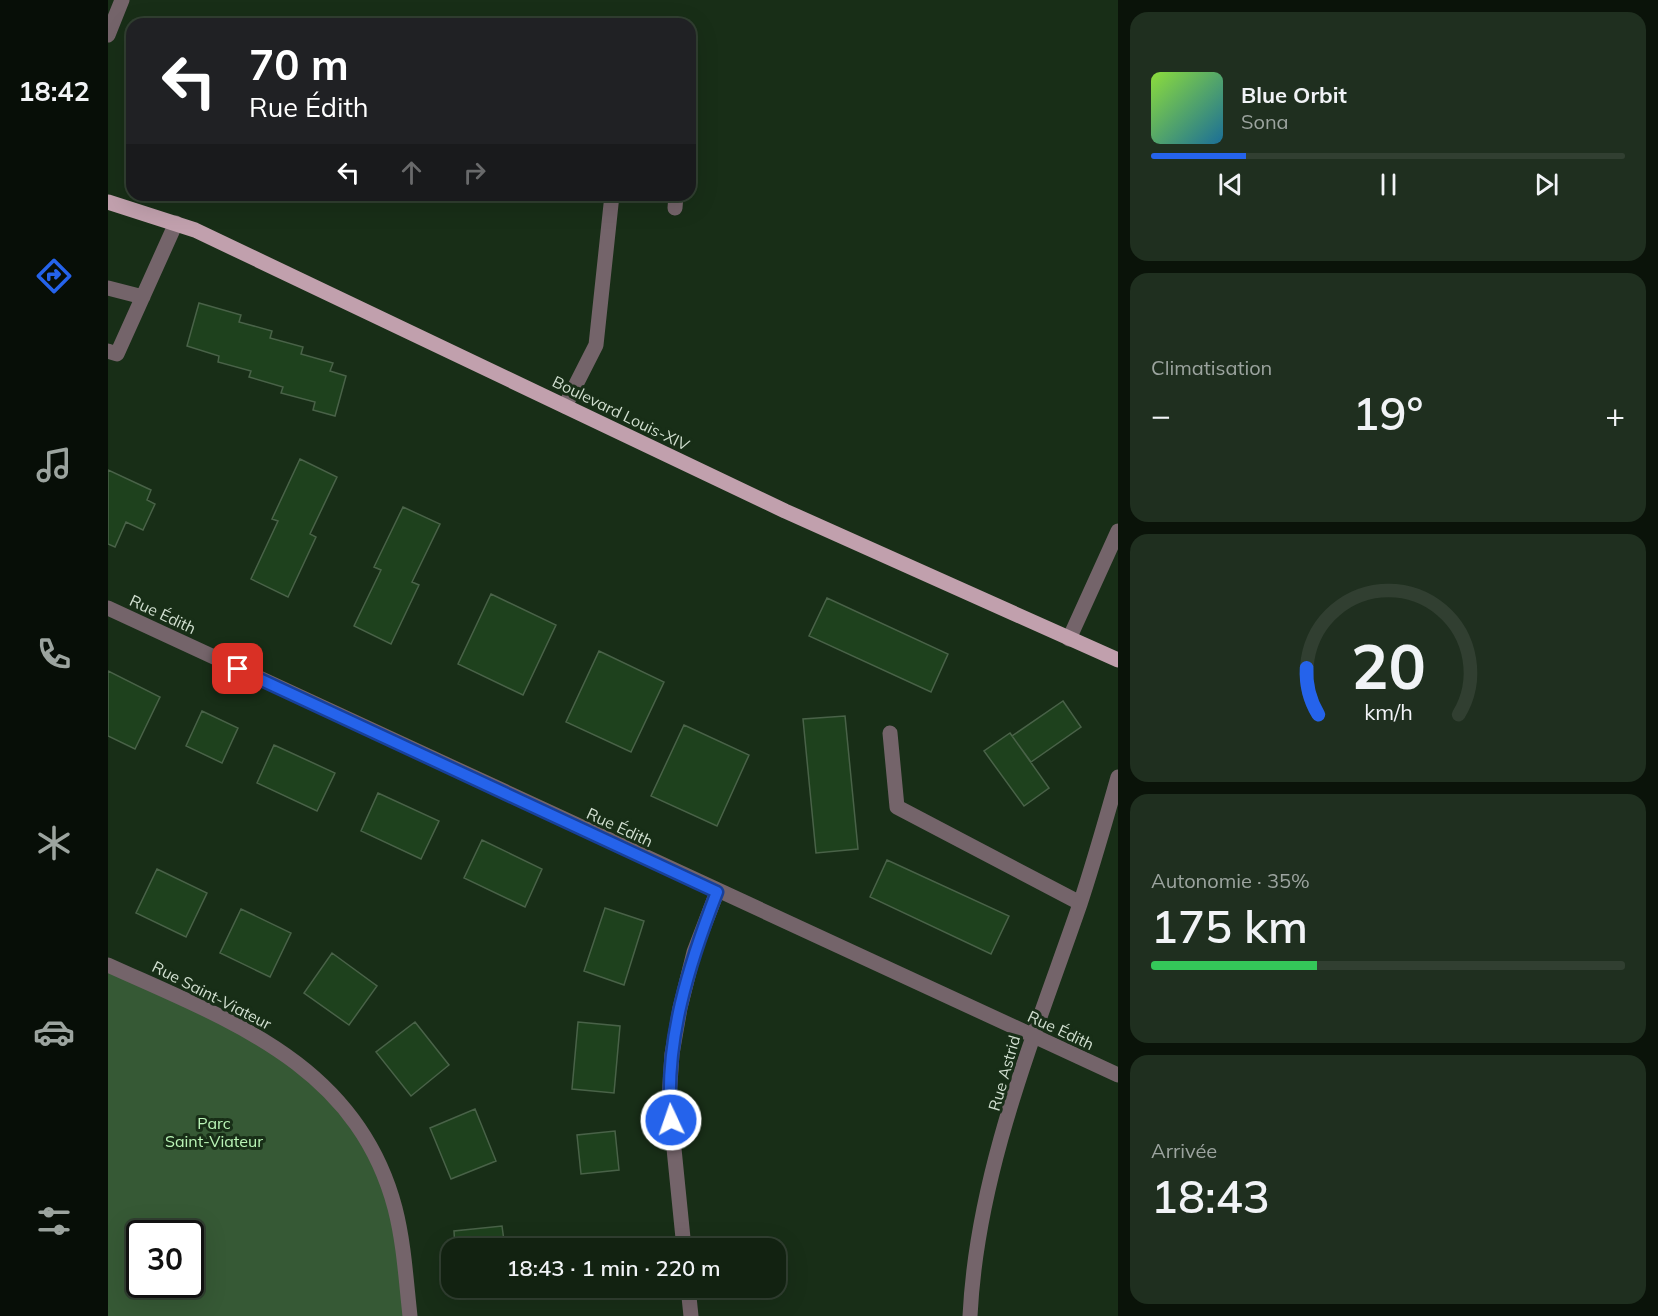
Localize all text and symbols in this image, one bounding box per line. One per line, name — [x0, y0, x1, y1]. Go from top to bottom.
text: 70 m — [249, 38, 349, 91]
icon: left — [150, 42, 228, 120]
text: 18:42 — [18, 74, 90, 108]
text: Blue Orbit — [1241, 81, 1347, 109]
text: Rue Édith — [249, 90, 369, 124]
text: Sona — [1241, 109, 1289, 134]
icon: left — [332, 156, 365, 189]
icon: ahead — [395, 156, 428, 189]
icon: right — [458, 156, 491, 189]
icon: previous — [1214, 168, 1247, 201]
icon: pause — [1372, 168, 1405, 201]
icon: next — [1530, 168, 1563, 201]
icon: directions — [33, 255, 75, 297]
text: Climatisation — [1151, 355, 1272, 380]
street label: Boulevard Louis-XIV — [549, 371, 694, 455]
text: 19° — [1353, 385, 1423, 441]
text: − — [1151, 394, 1171, 435]
text: + — [1605, 394, 1625, 435]
icon: music — [33, 444, 75, 486]
street label: Rue Édith — [127, 590, 199, 638]
text: 20 — [1351, 626, 1425, 705]
icon: phone — [33, 633, 75, 675]
pin — [212, 643, 263, 694]
icon: arrive — [221, 652, 254, 685]
text: km/h — [1364, 698, 1412, 725]
street label: Rue Édith — [584, 803, 656, 851]
icon: climate — [33, 822, 75, 864]
text: Autonomie · 35% — [1151, 868, 1310, 893]
text: 175 km — [1151, 898, 1308, 954]
street label: Rue Saint-Viateur — [149, 956, 275, 1034]
street label: Rue Édith — [1025, 1006, 1097, 1054]
icon: car — [33, 1011, 75, 1053]
street label: Rue Astrid — [984, 1033, 1024, 1113]
position arrow — [639, 1088, 703, 1152]
park label: Parc Saint-Viateur — [165, 1113, 263, 1151]
text: Arrivée — [1151, 1138, 1217, 1163]
text: 18:43 — [1151, 1168, 1270, 1224]
icon: filters — [33, 1200, 75, 1242]
speed limit sign: 30 — [126, 1220, 204, 1298]
text: 18:43 · 1 min · 220 m — [506, 1254, 721, 1282]

